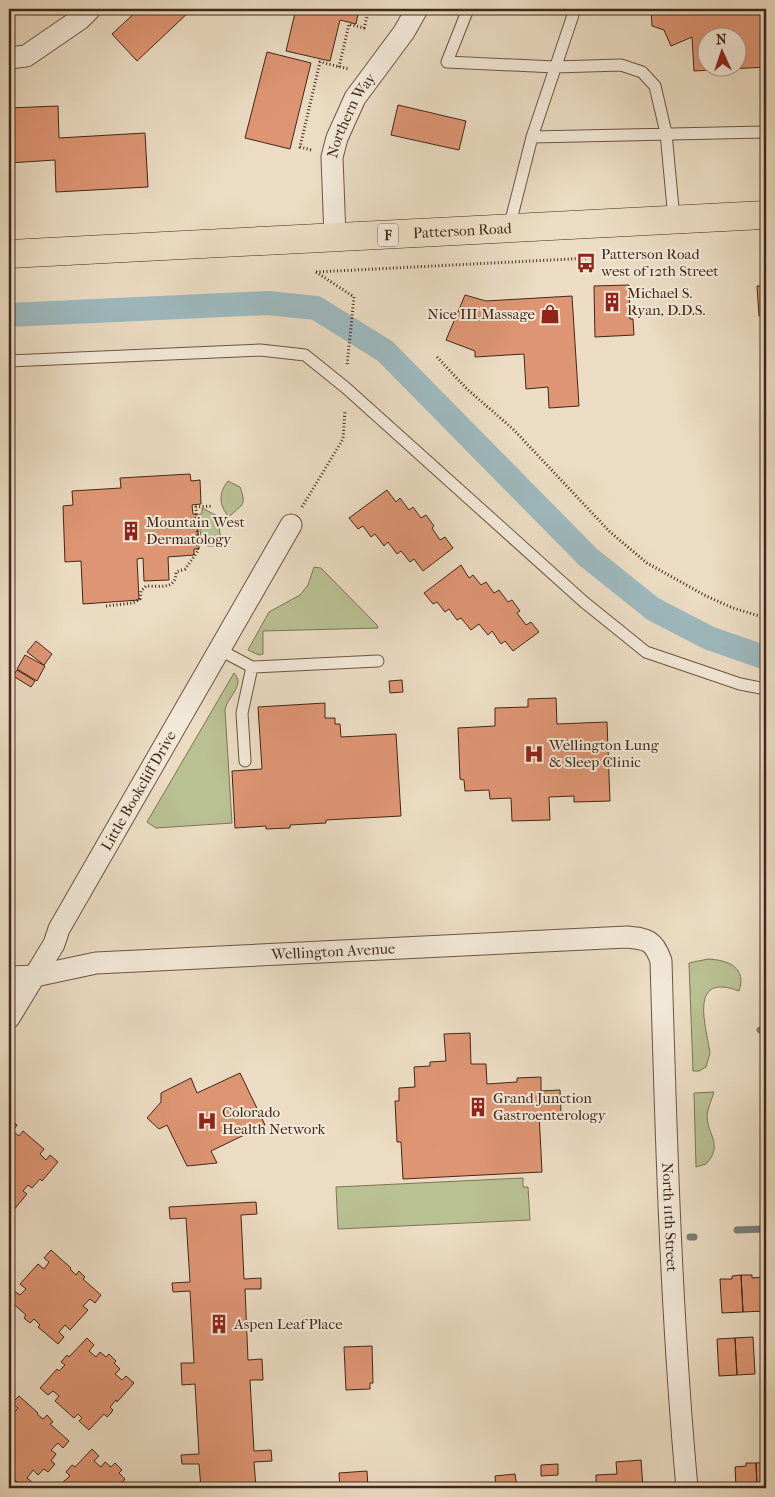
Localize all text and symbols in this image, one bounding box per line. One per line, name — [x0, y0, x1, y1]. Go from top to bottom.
north arrow — [698, 28, 748, 78]
text: N — [716, 31, 727, 48]
street label: Northern Way — [323, 69, 380, 160]
street label: Patterson Road — [413, 219, 513, 242]
road number: F — [378, 224, 398, 246]
place label: Patterson Road west of 12th Street — [600, 245, 719, 280]
bus stop icon: Patterson Road west of 12th Street — [575, 252, 597, 274]
place label: Michael S. Ryan, D.D.S. — [627, 284, 706, 319]
building icon: Michael S. Ryan, D.D.S. — [601, 291, 623, 313]
shop icon: Nice III Massage — [539, 303, 561, 325]
place label: Nice III Massage — [427, 305, 536, 323]
place label: Mountain West Dermatology — [146, 513, 245, 548]
building icon: Mountain West Dermatology — [120, 520, 142, 542]
street label: Little Bookcliff Drive — [97, 727, 180, 854]
place label: Wellington Lung & Sleep Clinic — [548, 736, 660, 771]
hospital icon: Wellington Lung & Sleep Clinic — [523, 743, 545, 765]
street label: Wellington Avenue — [270, 939, 396, 963]
place label: Grand Junction Gastroenterology — [493, 1089, 607, 1124]
building icon: Grand Junction Gastroenterology — [467, 1096, 489, 1118]
place label: Colorado Health Network — [222, 1103, 326, 1138]
hospital icon: Colorado Health Network — [196, 1110, 218, 1132]
street label: North 11th Street — [658, 1162, 681, 1273]
building icon: Aspen Leaf Place — [208, 1313, 230, 1335]
place label: Aspen Leaf Place — [233, 1315, 343, 1333]

